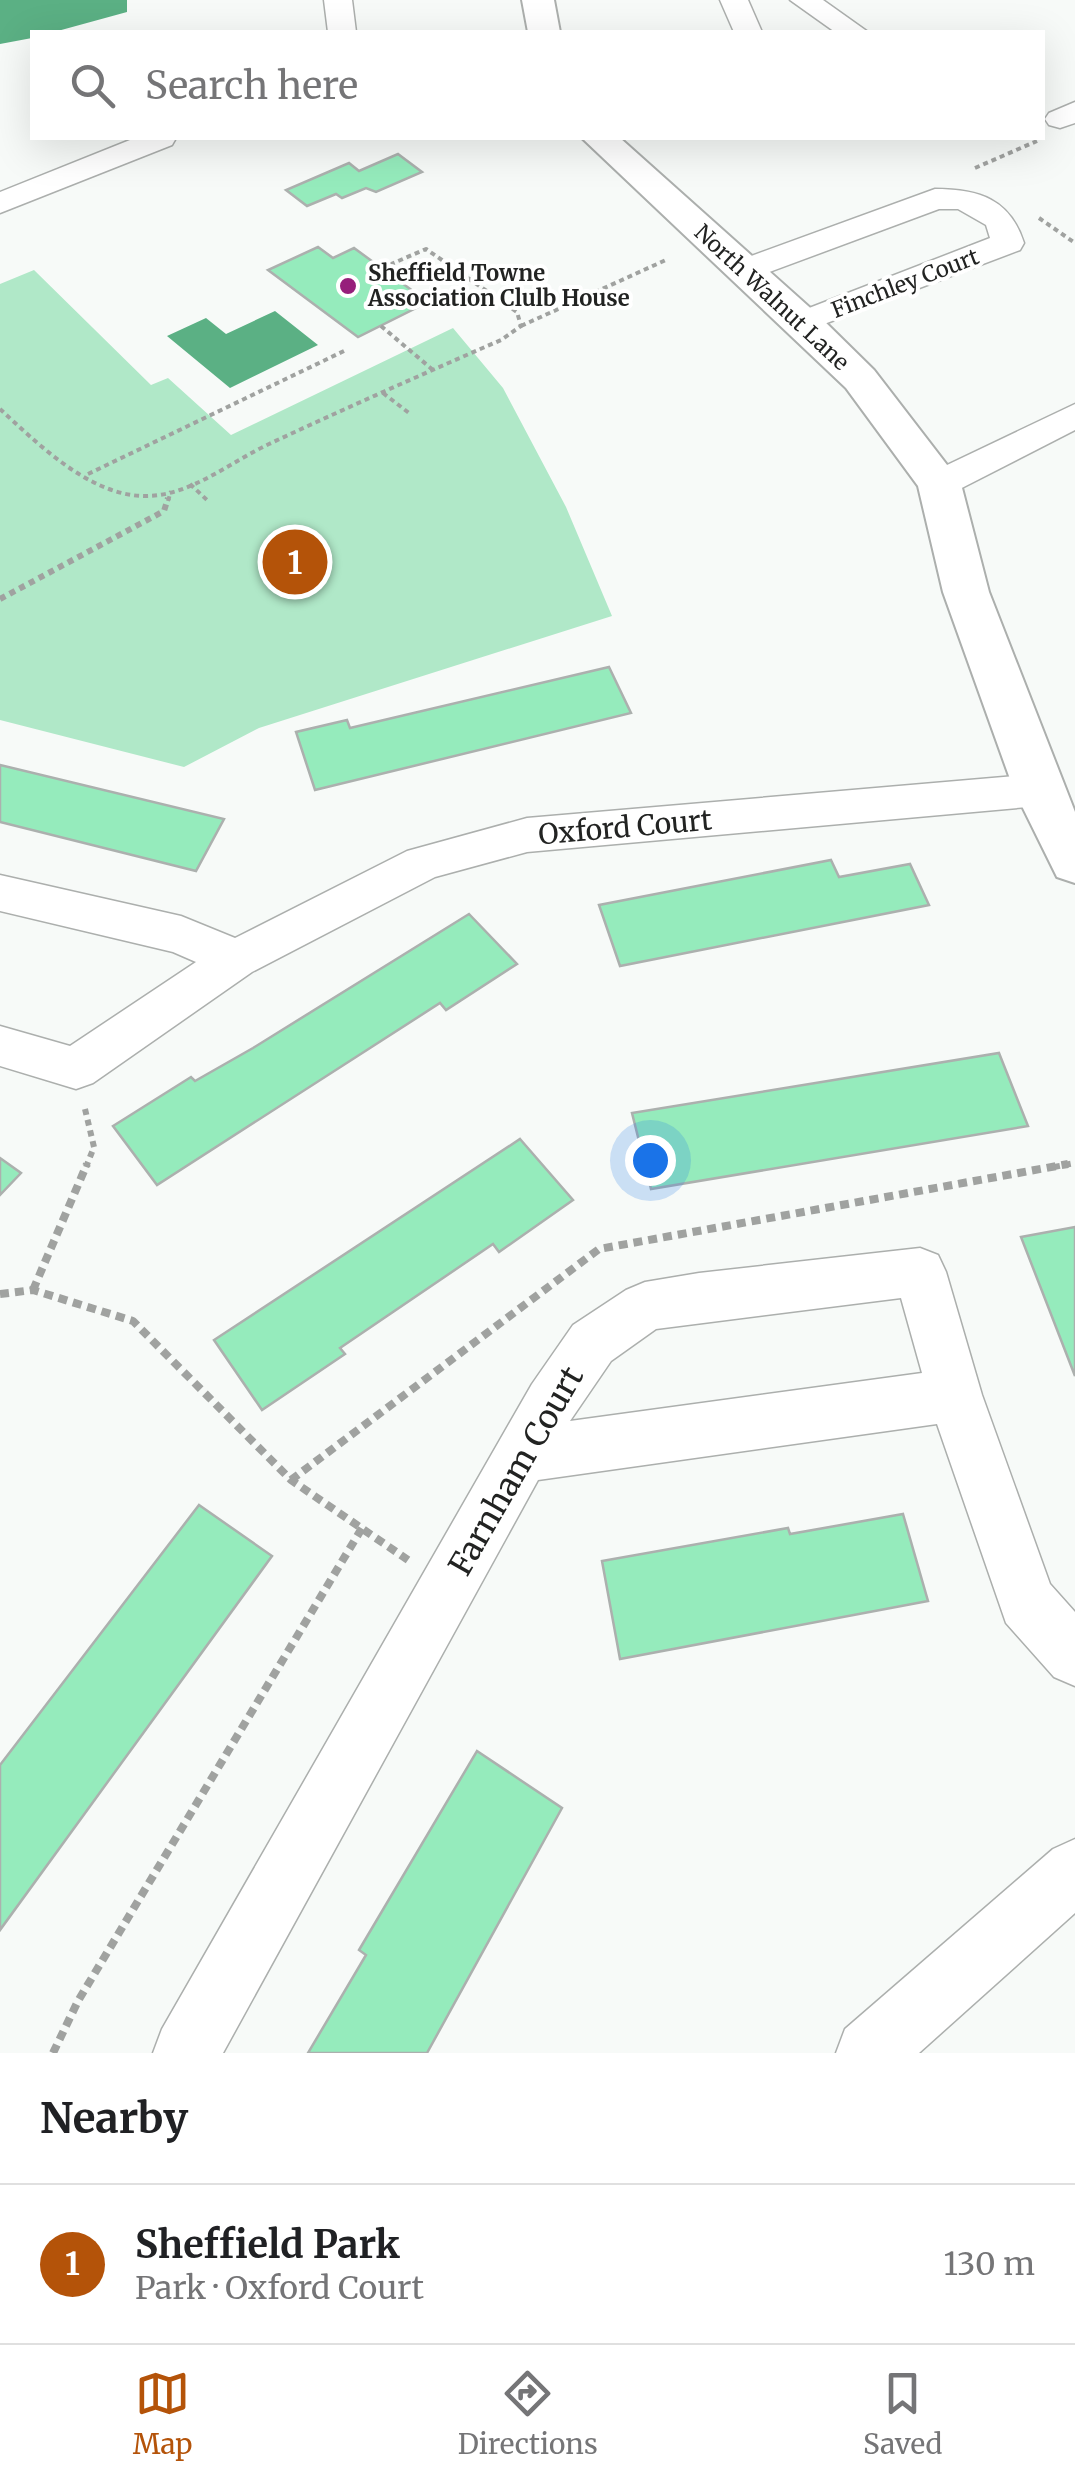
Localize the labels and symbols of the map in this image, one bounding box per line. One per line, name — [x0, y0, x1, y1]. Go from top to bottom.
street label: North Walnut Lane — [689, 218, 855, 376]
street label: Finchley Court — [827, 242, 983, 324]
place label: Sheffield Towne Association Clulb House — [367, 259, 630, 312]
marker: Sheffield Towne Association Clulb House — [337, 275, 359, 297]
pin: 1 — [262, 524, 328, 600]
street label: Oxford Court — [537, 801, 713, 853]
your location — [625, 1135, 676, 1186]
street label: Farnham Court — [440, 1359, 592, 1583]

